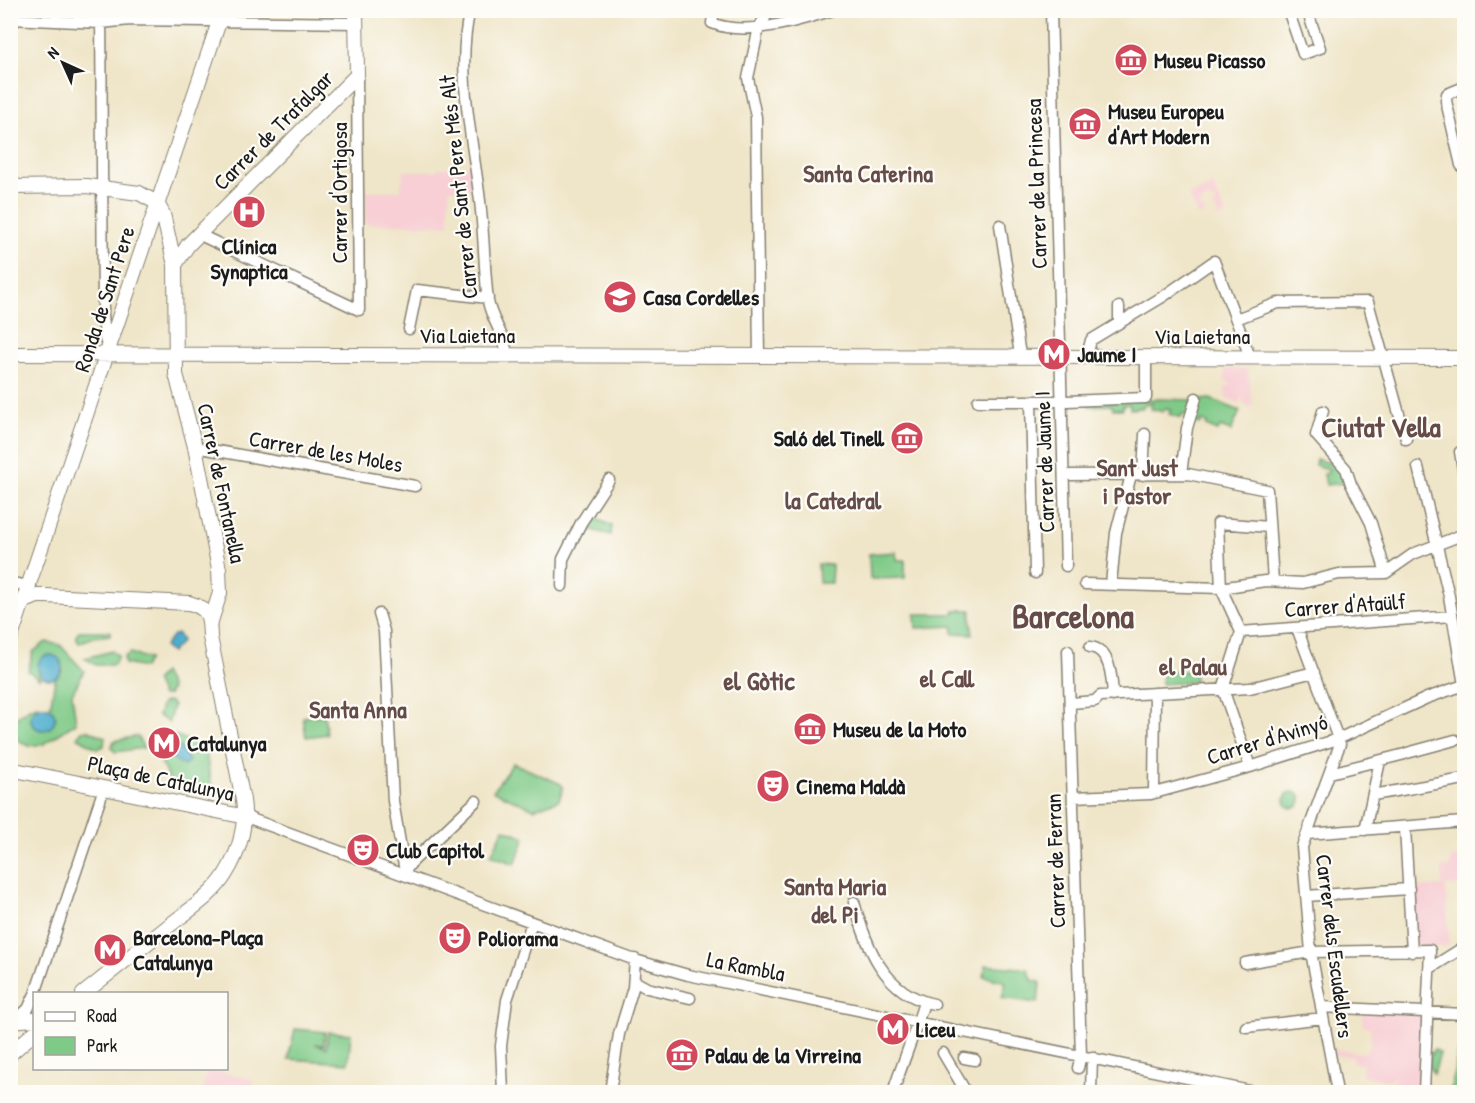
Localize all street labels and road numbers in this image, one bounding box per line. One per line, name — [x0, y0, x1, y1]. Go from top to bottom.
street label: Carrer de Trafalgar — [206, 63, 340, 197]
street label: Carrer de Sant Pere Més Alt — [431, 73, 485, 300]
street label: Carrer de la Princesa — [1018, 98, 1054, 270]
street label: Carrer d'Ortigosa — [324, 122, 354, 264]
street label: Ronda de Sant Pere — [66, 222, 142, 376]
street label: Via Laietana — [419, 320, 515, 350]
street label: Via Laietana — [1154, 321, 1250, 351]
street label: Carrer de Jaume I — [1027, 391, 1061, 533]
street label: Carrer de Fontanella — [190, 400, 254, 566]
street label: Carrer de les Moles — [247, 423, 405, 479]
street label: Carrer d'Ataülf — [1283, 586, 1407, 624]
street label: Carrer d'Avinyó — [1203, 706, 1331, 772]
street label: Plaça de Catalunya — [85, 748, 237, 808]
street label: Carrer de Ferran — [1038, 793, 1072, 929]
street label: Carrer dels Escudellers — [1309, 853, 1361, 1039]
street label: La Rambla — [704, 944, 788, 988]

